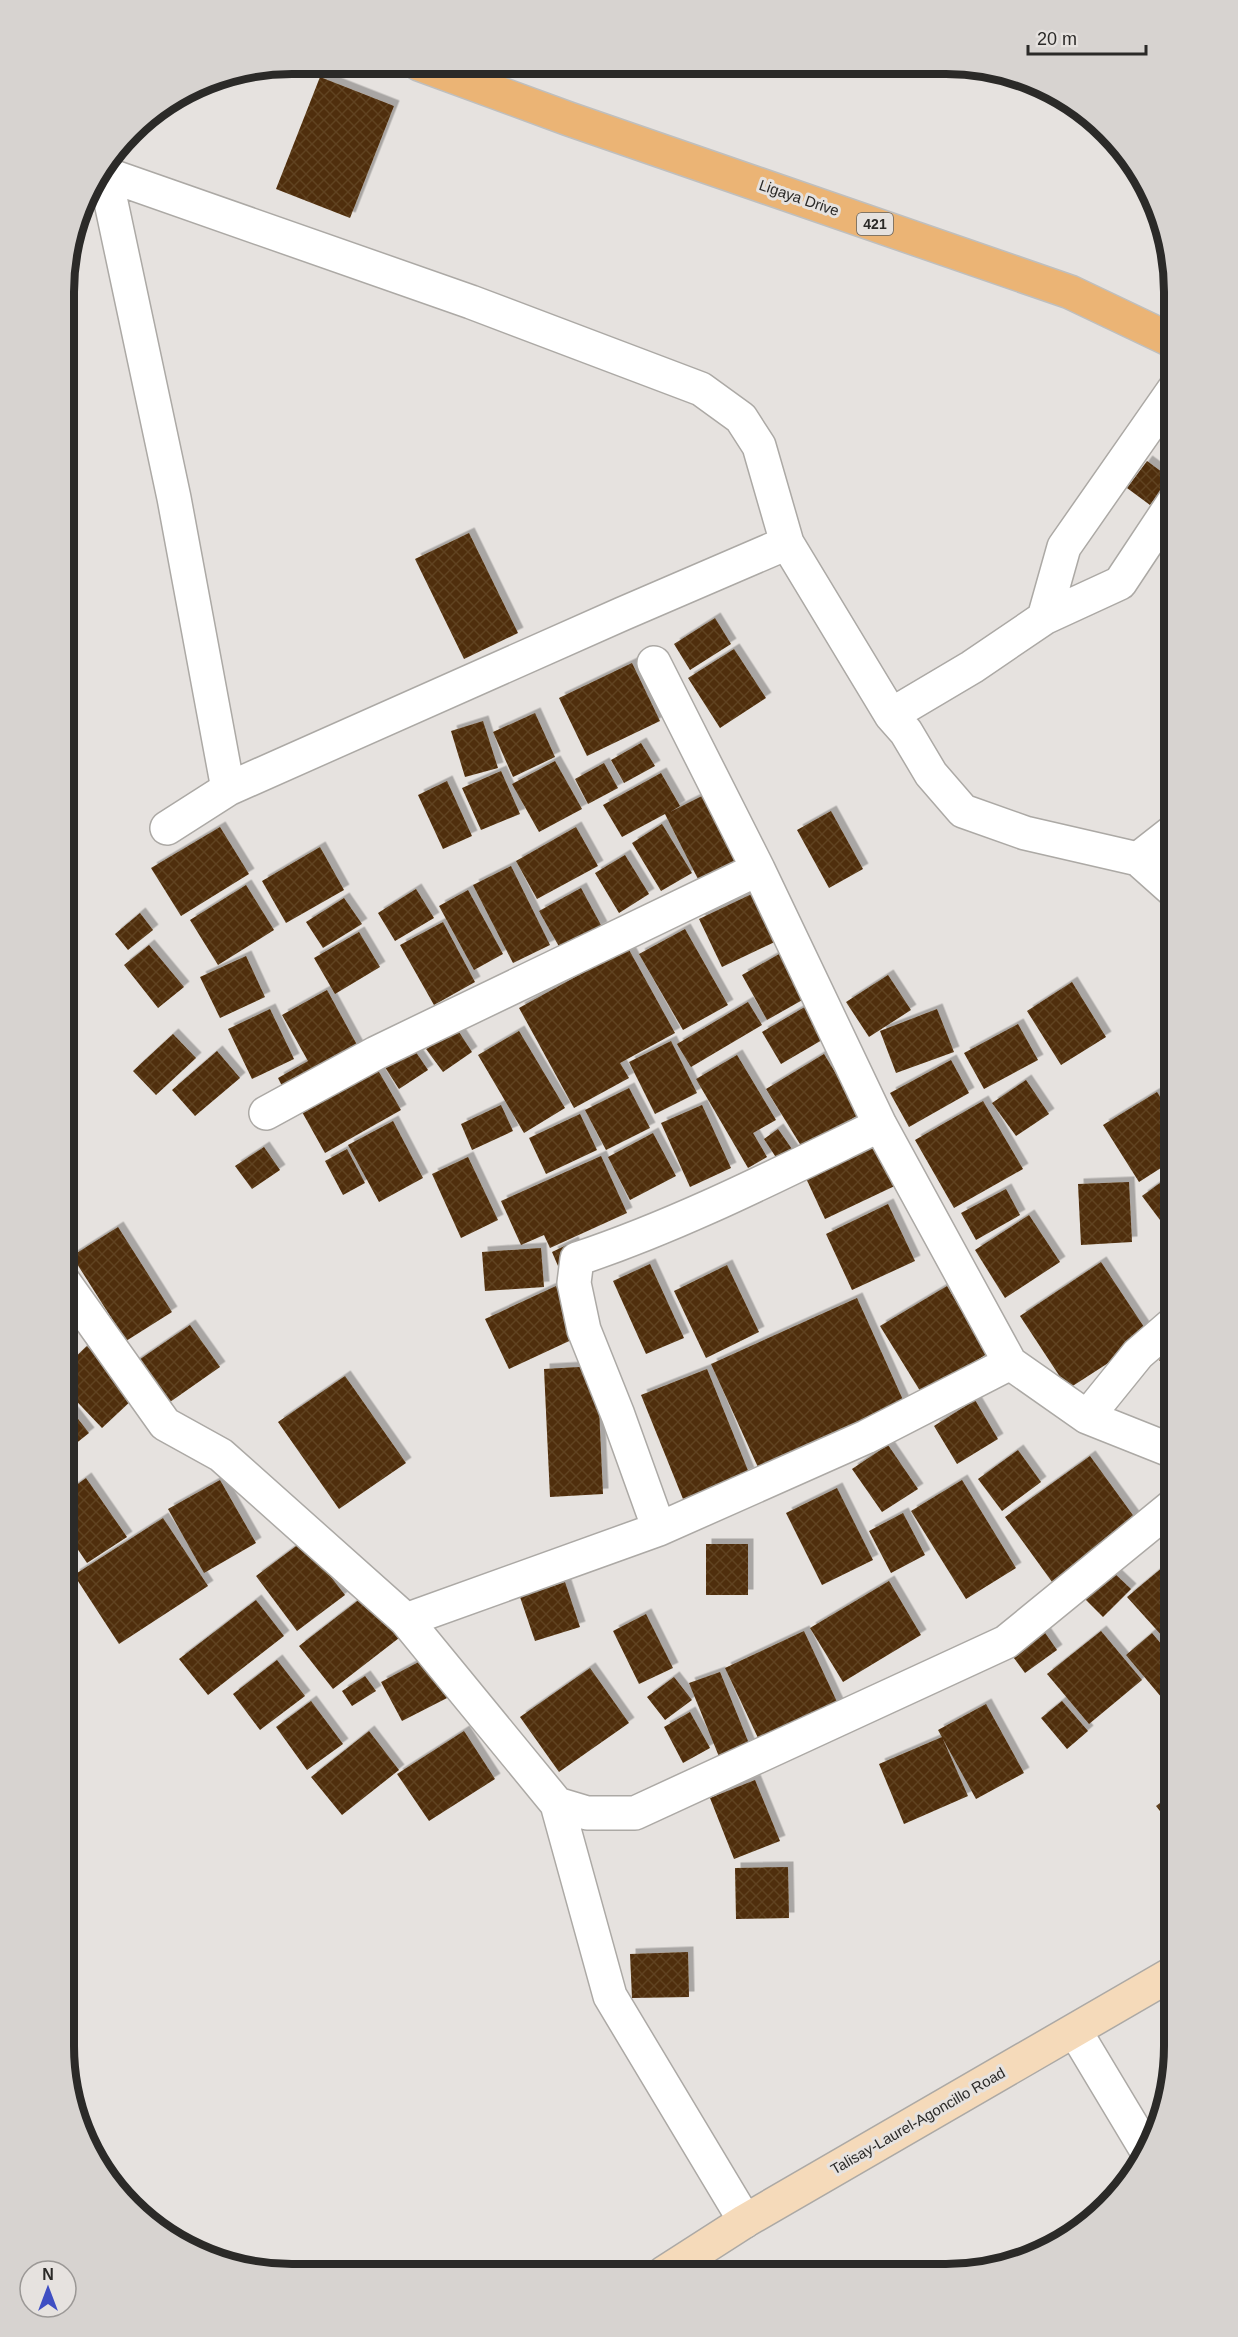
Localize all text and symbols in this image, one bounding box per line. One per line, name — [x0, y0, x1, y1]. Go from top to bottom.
scale bar — [1028, 18, 1146, 56]
text: 20 m — [1037, 29, 1077, 49]
street label: Ligaya Drive — [757, 176, 841, 219]
road number: 421 — [857, 213, 893, 235]
street label: Talisay-Laurel-Agoncillo Road — [828, 2064, 1008, 2178]
north arrow — [18, 2259, 78, 2319]
text: N — [42, 2266, 54, 2283]

